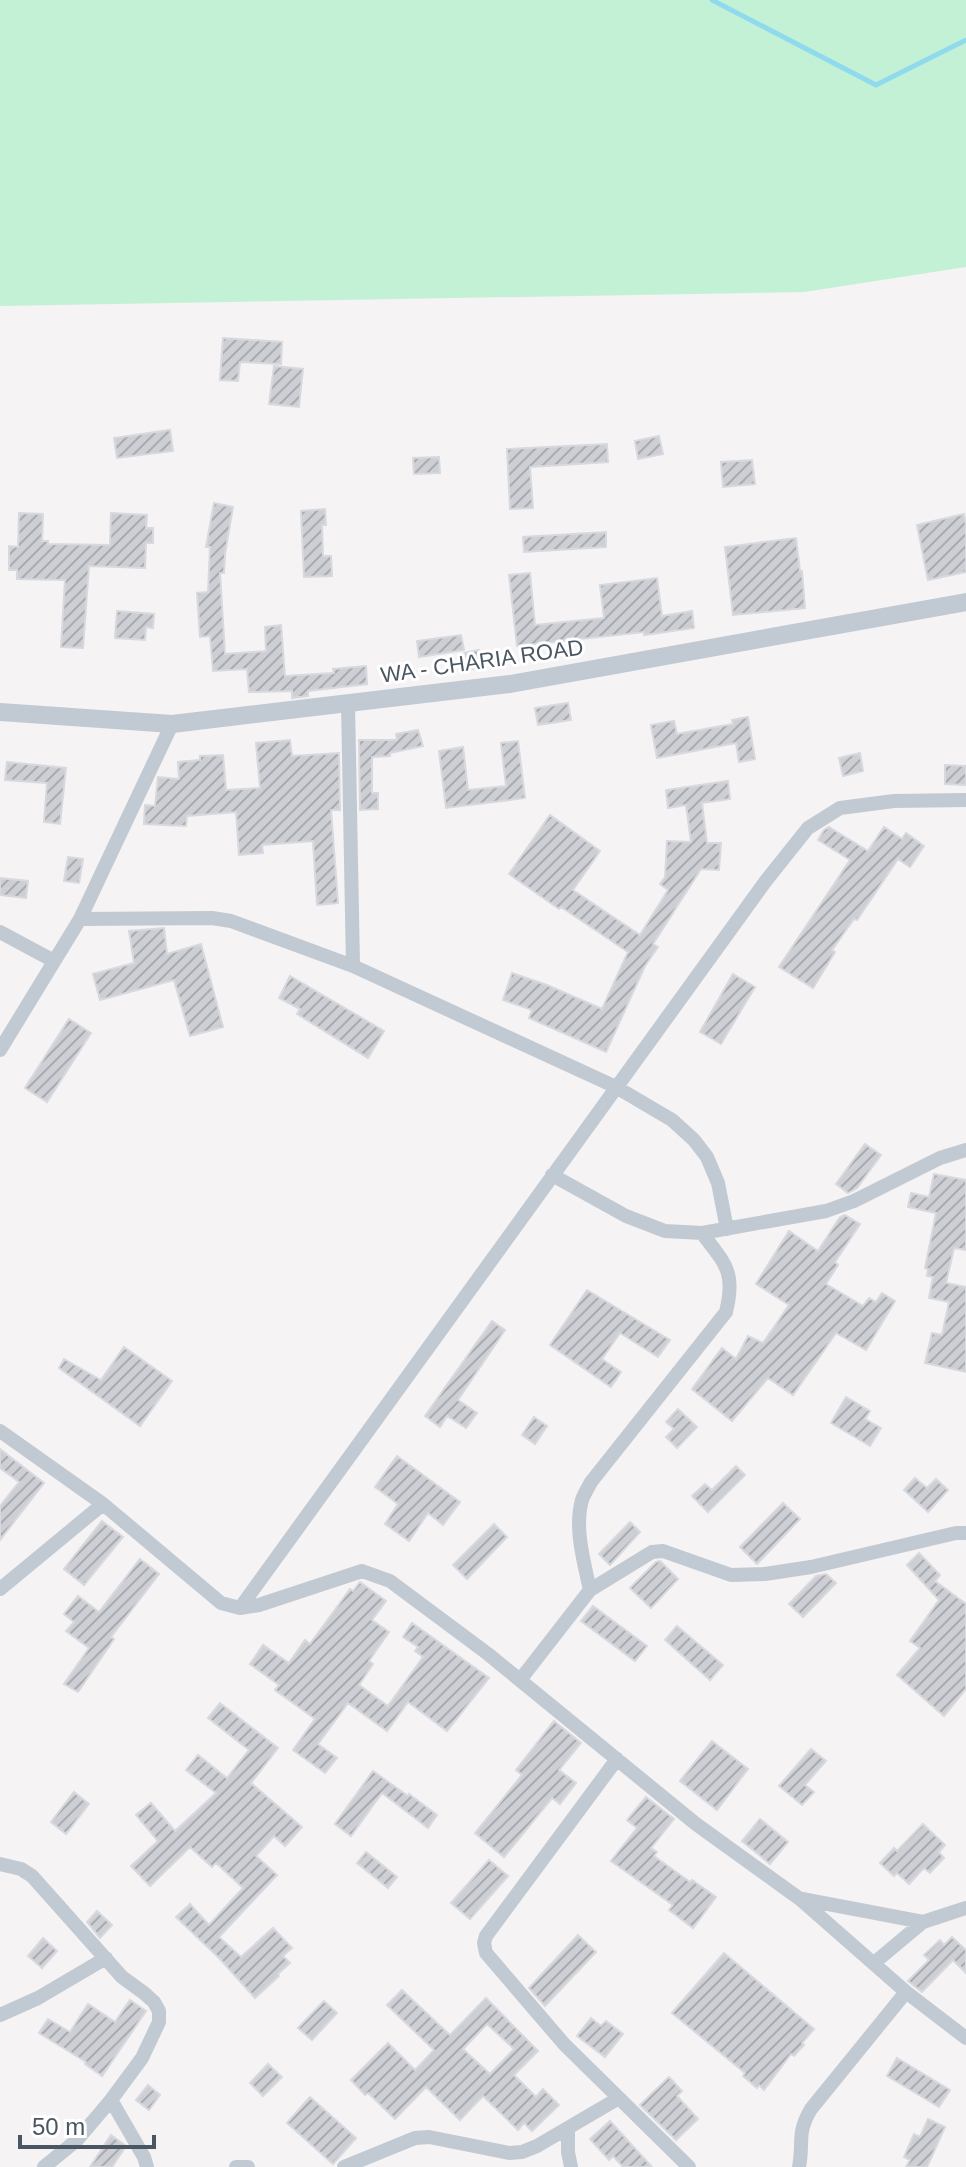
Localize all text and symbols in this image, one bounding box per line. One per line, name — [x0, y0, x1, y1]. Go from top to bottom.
street label: WA - CHARIA ROAD — [379, 634, 585, 688]
scale bar — [20, 2099, 154, 2149]
text: 50 m — [32, 2113, 85, 2140]

